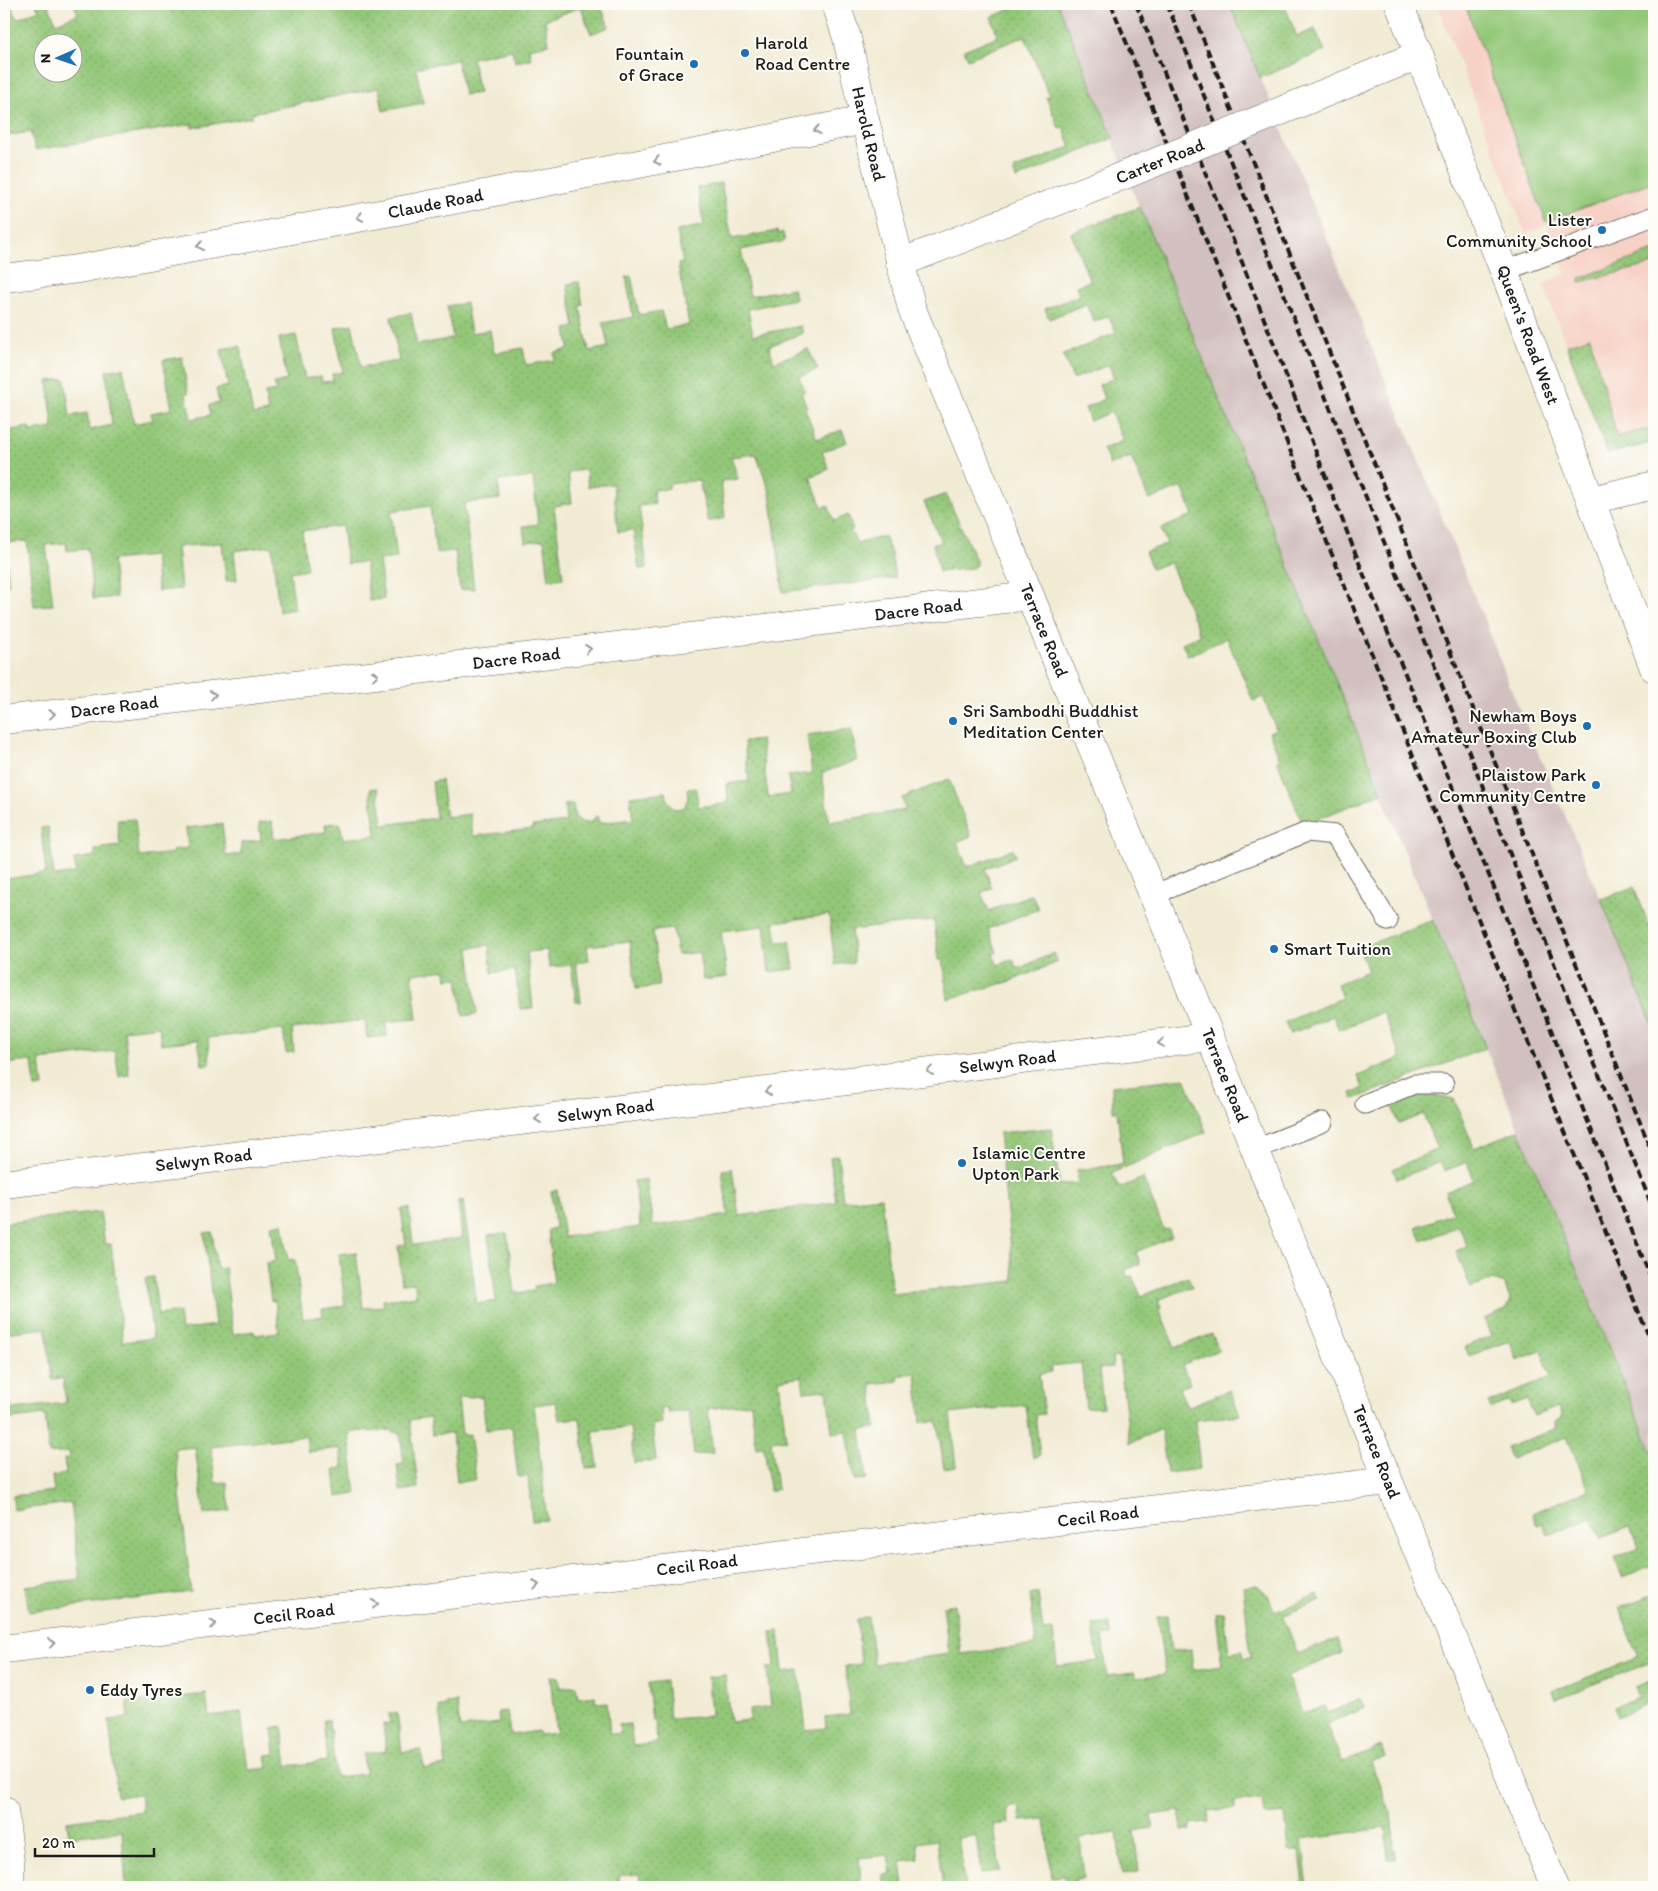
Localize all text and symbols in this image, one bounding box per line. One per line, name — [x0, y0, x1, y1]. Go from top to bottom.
north arrow — [32, 32, 82, 82]
place label: Harold Road Centre — [755, 32, 850, 75]
place label: Fountain of Grace — [615, 43, 684, 86]
marker: Harold Road Centre — [739, 47, 751, 59]
text: N — [37, 53, 54, 63]
marker: Fountain of Grace — [688, 58, 700, 70]
street label: Harold Road — [847, 84, 891, 183]
one-way arrow — [813, 124, 821, 135]
street label: Carter Road — [1112, 133, 1208, 189]
one-way arrow — [653, 155, 662, 165]
street label: Claude Road — [386, 183, 485, 223]
place label: Lister Community School — [1446, 209, 1593, 252]
one-way arrow — [356, 212, 365, 222]
marker: Lister Community School — [1596, 224, 1608, 236]
one-way arrow — [196, 241, 205, 251]
street label: Queen's Road West — [1492, 262, 1565, 408]
street label: Terrace Road — [1015, 580, 1073, 681]
street label: Dacre Road — [873, 593, 964, 626]
street label: Dacre Road — [471, 642, 562, 674]
one-way arrow — [585, 644, 593, 655]
one-way arrow — [371, 670, 379, 681]
street label: Dacre Road — [69, 690, 160, 723]
one-way arrow — [210, 690, 218, 701]
place label: Sri Sambodhi Buddhist Meditation Center — [963, 700, 1139, 743]
place label: Newham Boys Amateur Boxing Club — [1411, 705, 1577, 748]
one-way arrow — [48, 710, 56, 720]
marker: Sri Sambodhi Buddhist Meditation Center — [947, 715, 959, 727]
marker: Newham Boys Amateur Boxing Club — [1581, 720, 1593, 732]
place label: Plaistow Park Community Centre — [1439, 764, 1587, 807]
marker: Plaistow Park Community Centre — [1590, 779, 1602, 791]
place label: Smart Tuition — [1284, 938, 1391, 960]
marker: Smart Tuition — [1268, 943, 1280, 955]
street label: Terrace Road — [1197, 1025, 1254, 1125]
one-way arrow — [1156, 1037, 1164, 1048]
street label: Selwyn Road — [958, 1045, 1058, 1078]
one-way arrow — [925, 1065, 933, 1076]
one-way arrow — [764, 1085, 773, 1095]
street label: Selwyn Road — [556, 1094, 656, 1127]
one-way arrow — [533, 1113, 541, 1124]
place label: Islamic Centre Upton Park — [972, 1142, 1086, 1185]
street label: Selwyn Road — [154, 1143, 254, 1176]
marker: Islamic Centre Upton Park — [956, 1157, 968, 1169]
street label: Terrace Road — [1348, 1401, 1406, 1502]
street label: Cecil Road — [1056, 1500, 1140, 1532]
street label: Cecil Road — [655, 1549, 739, 1581]
one-way arrow — [532, 1580, 540, 1591]
street label: Cecil Road — [252, 1598, 336, 1630]
one-way arrow — [371, 1599, 379, 1610]
one-way arrow — [210, 1619, 218, 1630]
one-way arrow — [48, 1638, 56, 1649]
place label: Eddy Tyres — [100, 1679, 182, 1701]
marker: Eddy Tyres — [84, 1684, 96, 1696]
scale bar — [35, 1826, 154, 1858]
text: 20 m — [42, 1834, 76, 1852]

